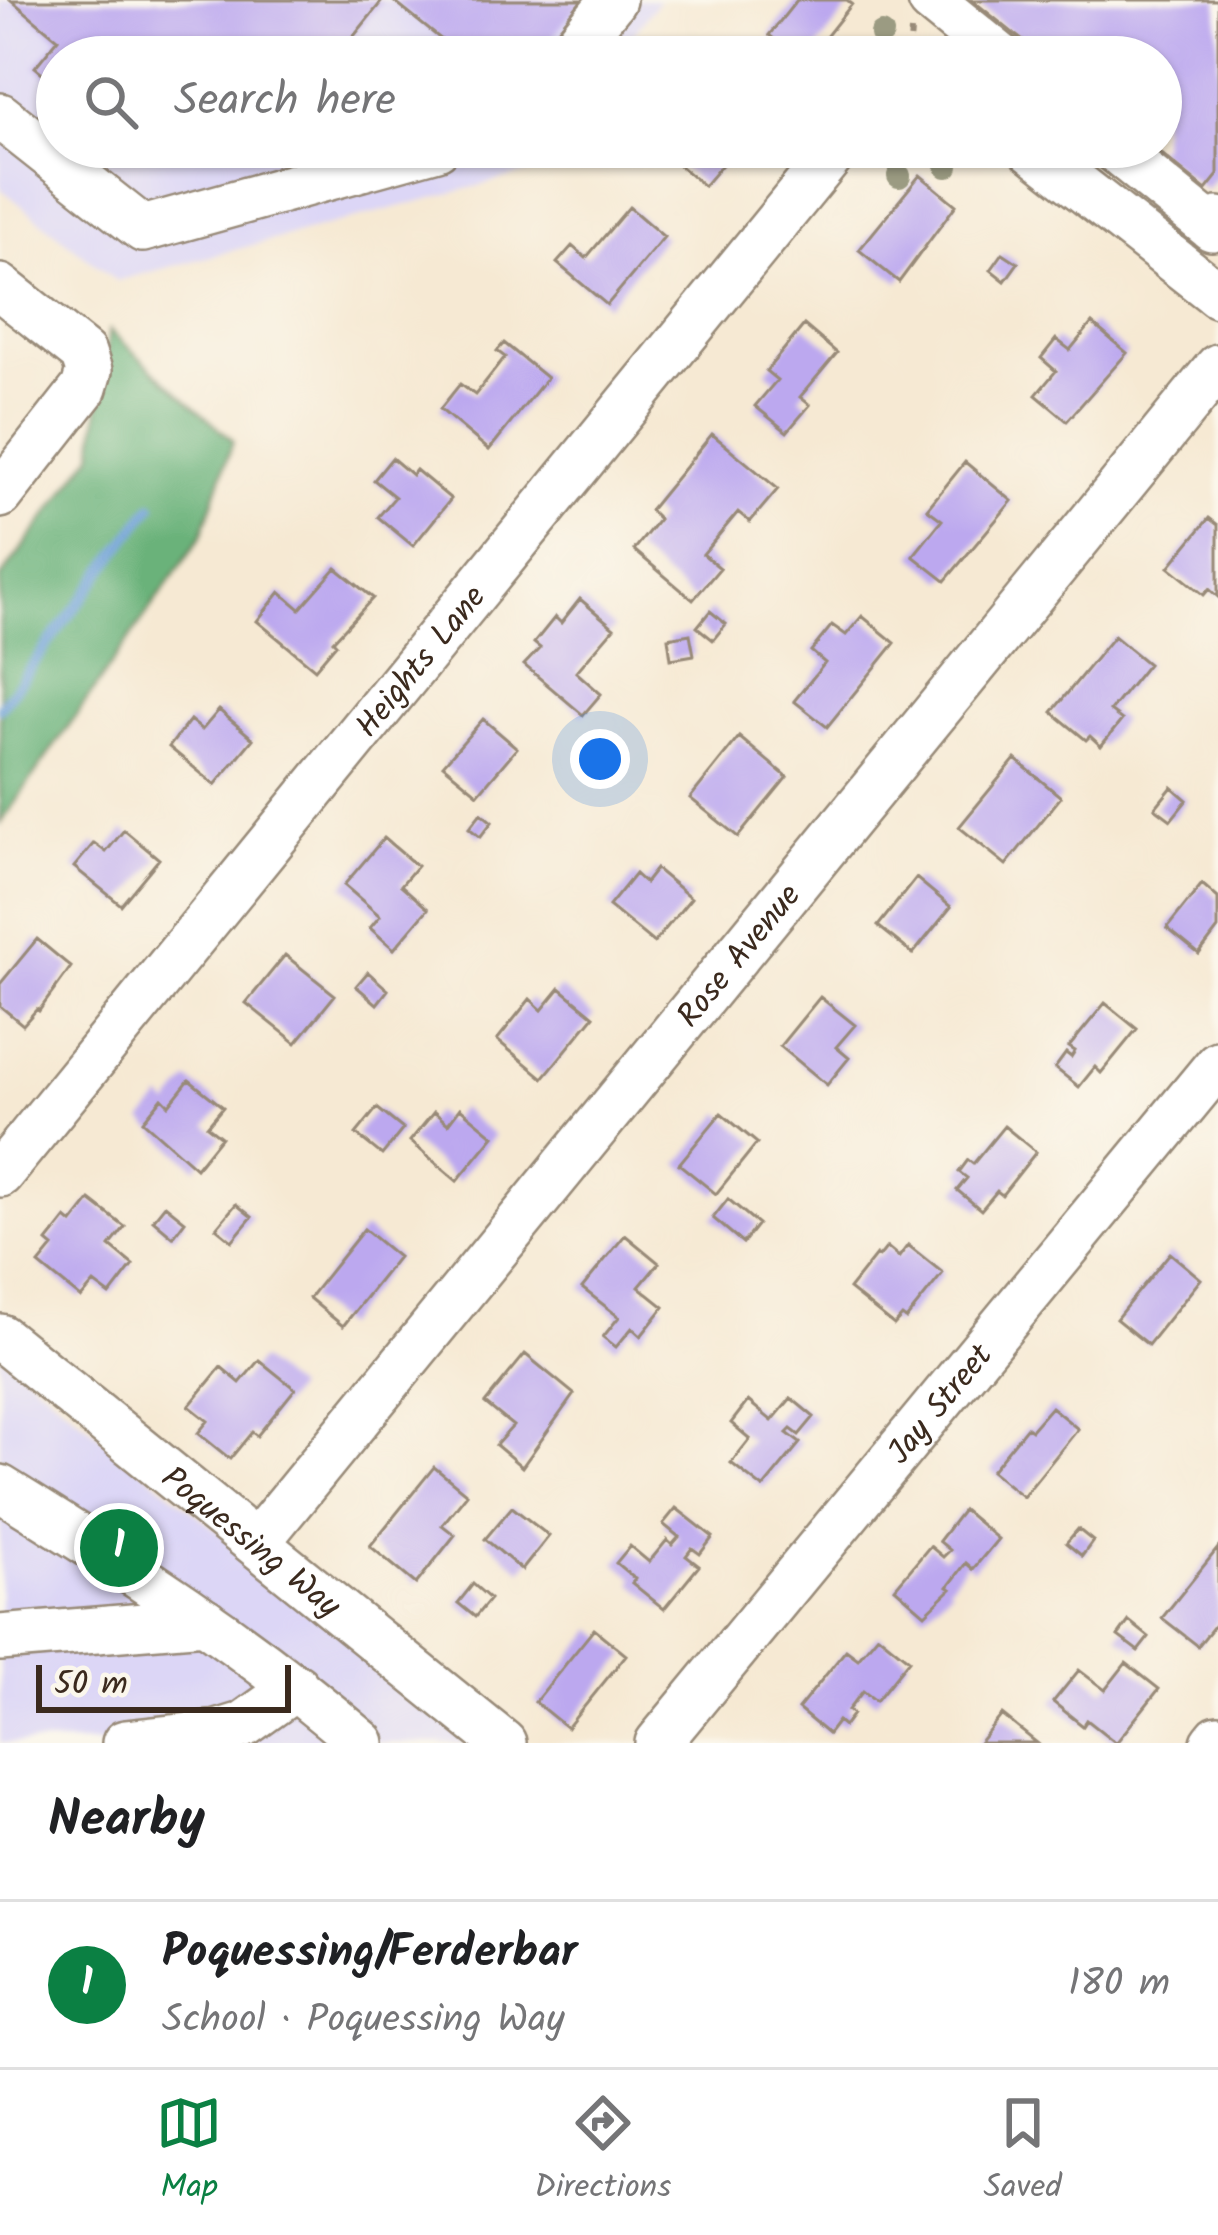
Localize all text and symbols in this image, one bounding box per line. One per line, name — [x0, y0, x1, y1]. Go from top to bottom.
search box — [36, 36, 1182, 168]
text: Search here — [174, 66, 396, 138]
icon: search — [78, 69, 144, 135]
street label: Heights Lane — [343, 574, 501, 751]
your location — [570, 729, 630, 789]
street label: Rose Avenue — [665, 873, 816, 1041]
street label: Jay Street — [875, 1332, 1008, 1477]
street label: Poquessing Way — [148, 1454, 352, 1633]
pin: 1 — [80, 1503, 158, 1593]
scale bar — [36, 1659, 291, 1712]
text: 50 m — [54, 1659, 128, 1712]
text: Nearby — [48, 1781, 205, 1862]
text: Poquessing/Ferderbar — [162, 1918, 577, 1990]
text: 1 — [81, 1954, 93, 2016]
text: 180 m — [1068, 1954, 1170, 2016]
text: School · Poquessing Way — [162, 1990, 565, 2052]
tab: Map — [156, 2090, 222, 2215]
tab: Directions — [534, 2090, 671, 2215]
tab: Saved — [984, 2090, 1062, 2215]

